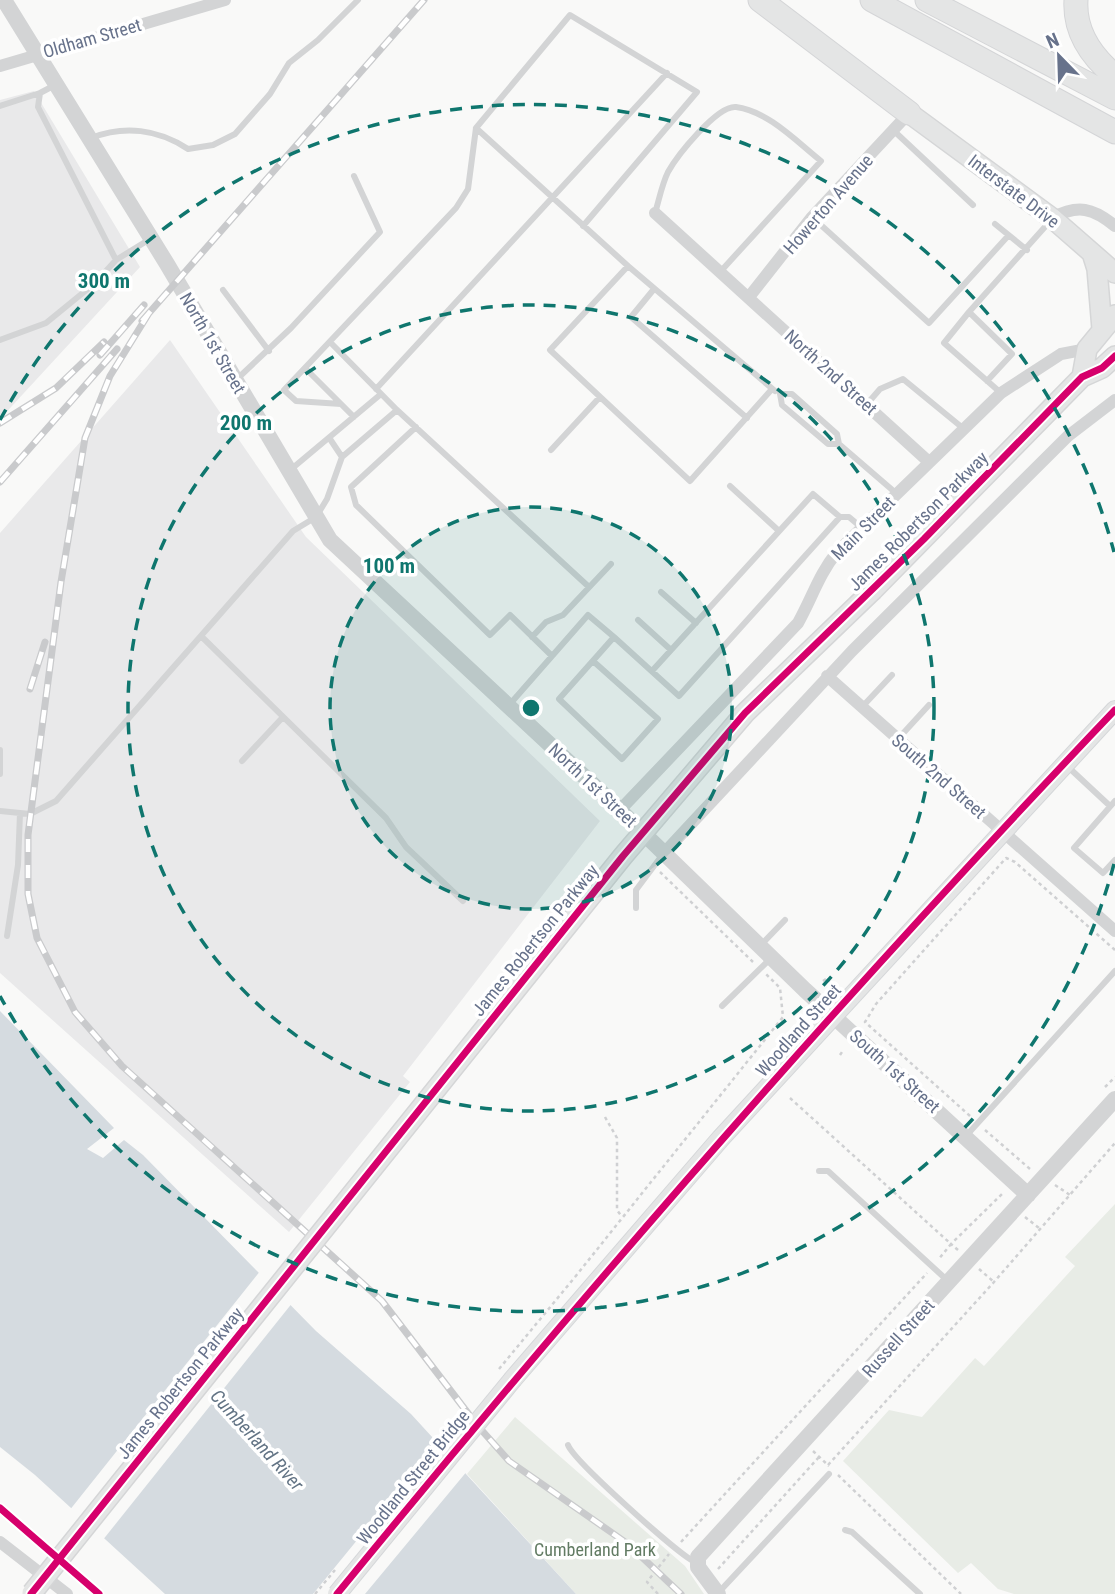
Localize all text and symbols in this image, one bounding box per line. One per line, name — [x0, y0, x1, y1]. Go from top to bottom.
street label: Oldham Street — [41, 14, 143, 62]
north arrow — [1024, 21, 1094, 91]
text: N — [1043, 28, 1062, 54]
street label: Howerton Avenue — [779, 150, 877, 258]
street label: Interstate Drive — [964, 150, 1064, 232]
text: 300 m — [78, 269, 130, 293]
street label: North 1st Street — [176, 289, 250, 397]
street label: North 2nd Street — [780, 325, 882, 419]
text: 200 m — [220, 411, 272, 435]
street label: James Robertson Parkway — [844, 447, 992, 595]
street label: Main Street — [827, 492, 899, 564]
text: 100 m — [363, 554, 415, 578]
centre of rings — [519, 696, 543, 720]
street label: South 2nd Street — [888, 729, 990, 823]
street label: North 1st Street — [545, 739, 641, 831]
street label: James Robertson Parkway — [467, 860, 603, 1020]
street label: Woodland Street — [751, 979, 845, 1081]
street label: South 1st Street — [846, 1025, 944, 1117]
street label: Russell Street — [858, 1295, 938, 1381]
street label: James Robertson Parkway — [112, 1303, 248, 1463]
water label: Cumberland River — [206, 1385, 309, 1496]
street label: Woodland Street Bridge — [352, 1406, 474, 1548]
park label: Cumberland Park — [534, 1539, 656, 1560]

